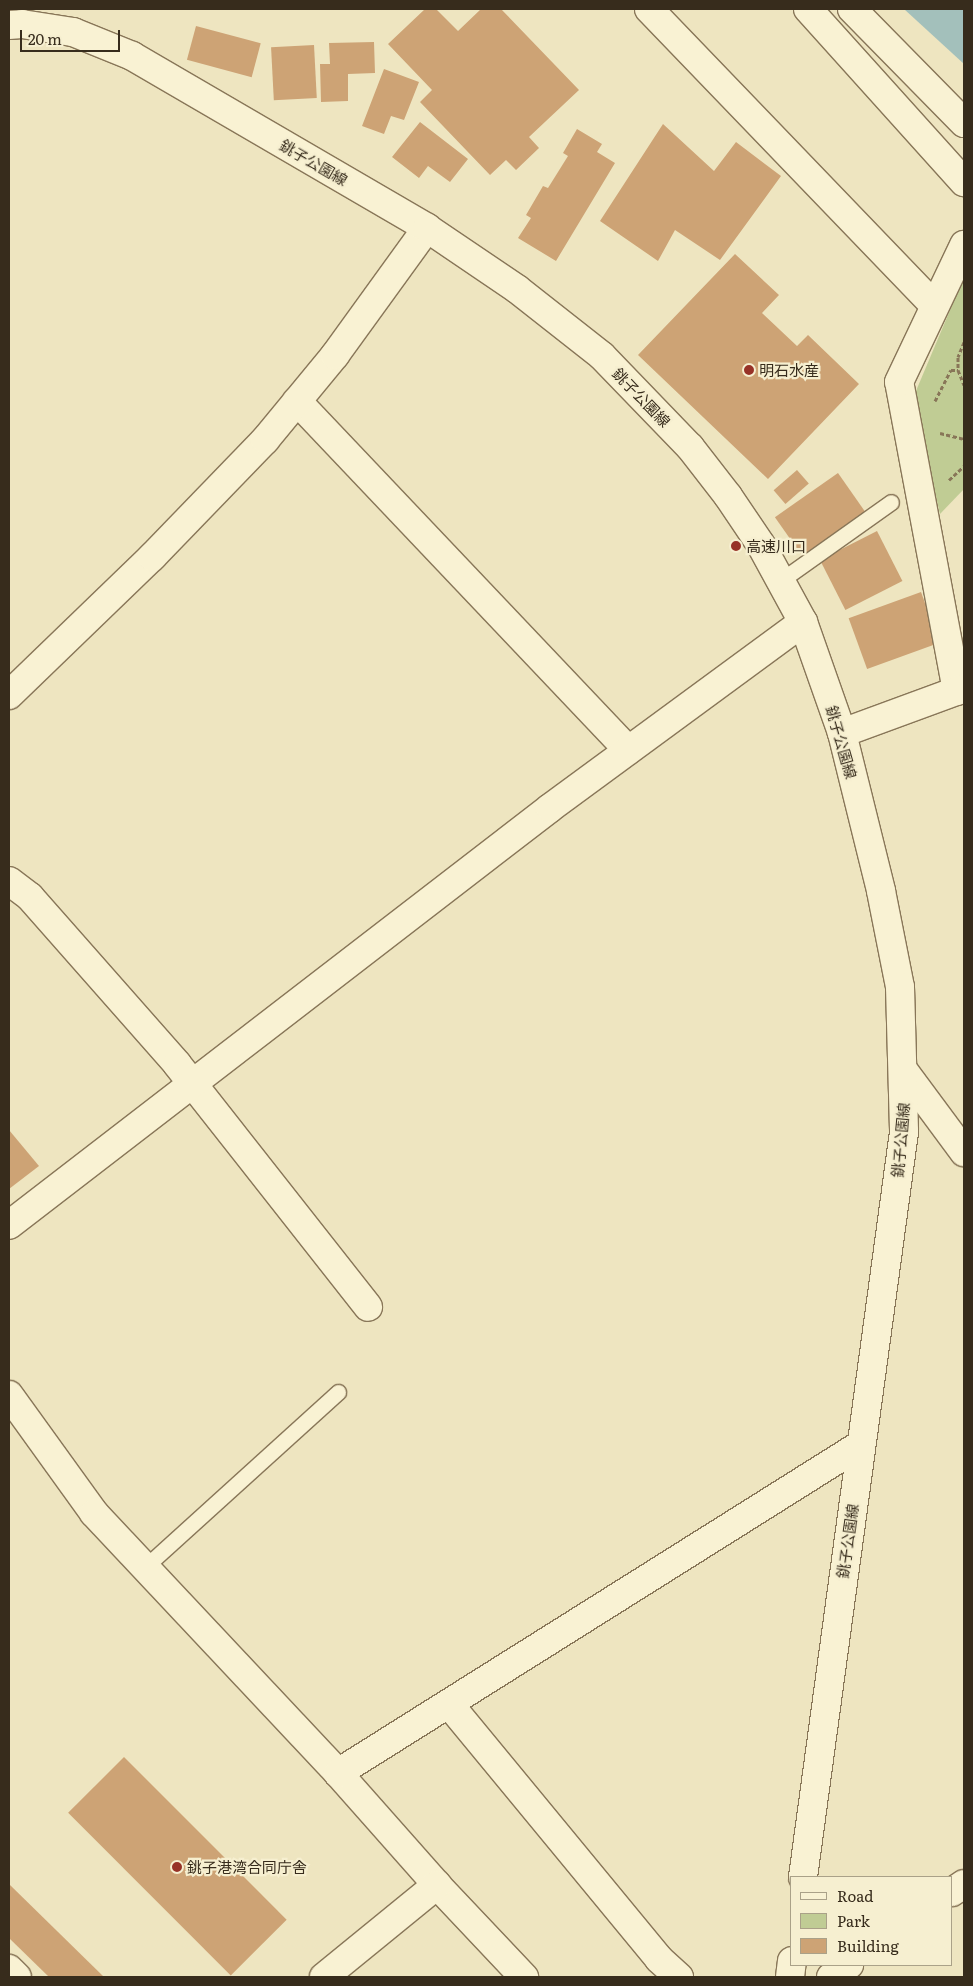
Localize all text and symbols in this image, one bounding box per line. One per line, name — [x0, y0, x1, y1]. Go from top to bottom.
scale bar — [22, 20, 122, 52]
text: 20 m — [28, 27, 62, 50]
street label: 銚子公園線 — [277, 135, 351, 189]
place label: 明石水産 — [759, 361, 819, 379]
street label: 銚子公園線 — [609, 364, 675, 430]
marker: 明石水産 — [743, 364, 755, 376]
place label: 高速川口 — [746, 537, 806, 555]
marker: 高速川口 — [730, 540, 742, 552]
street label: 銚子公園線 — [823, 703, 861, 781]
street label: 銚子公園線 — [888, 1102, 912, 1178]
street label: 銚子公園線 — [833, 1503, 861, 1579]
place label: 銚子港湾合同庁舎 — [187, 1858, 307, 1876]
marker: 銚子港湾合同庁舎 — [171, 1861, 183, 1873]
legend — [790, 1876, 953, 1966]
text: Road — [837, 1884, 873, 1907]
text: Park — [837, 1909, 870, 1932]
text: Building — [837, 1934, 899, 1957]

